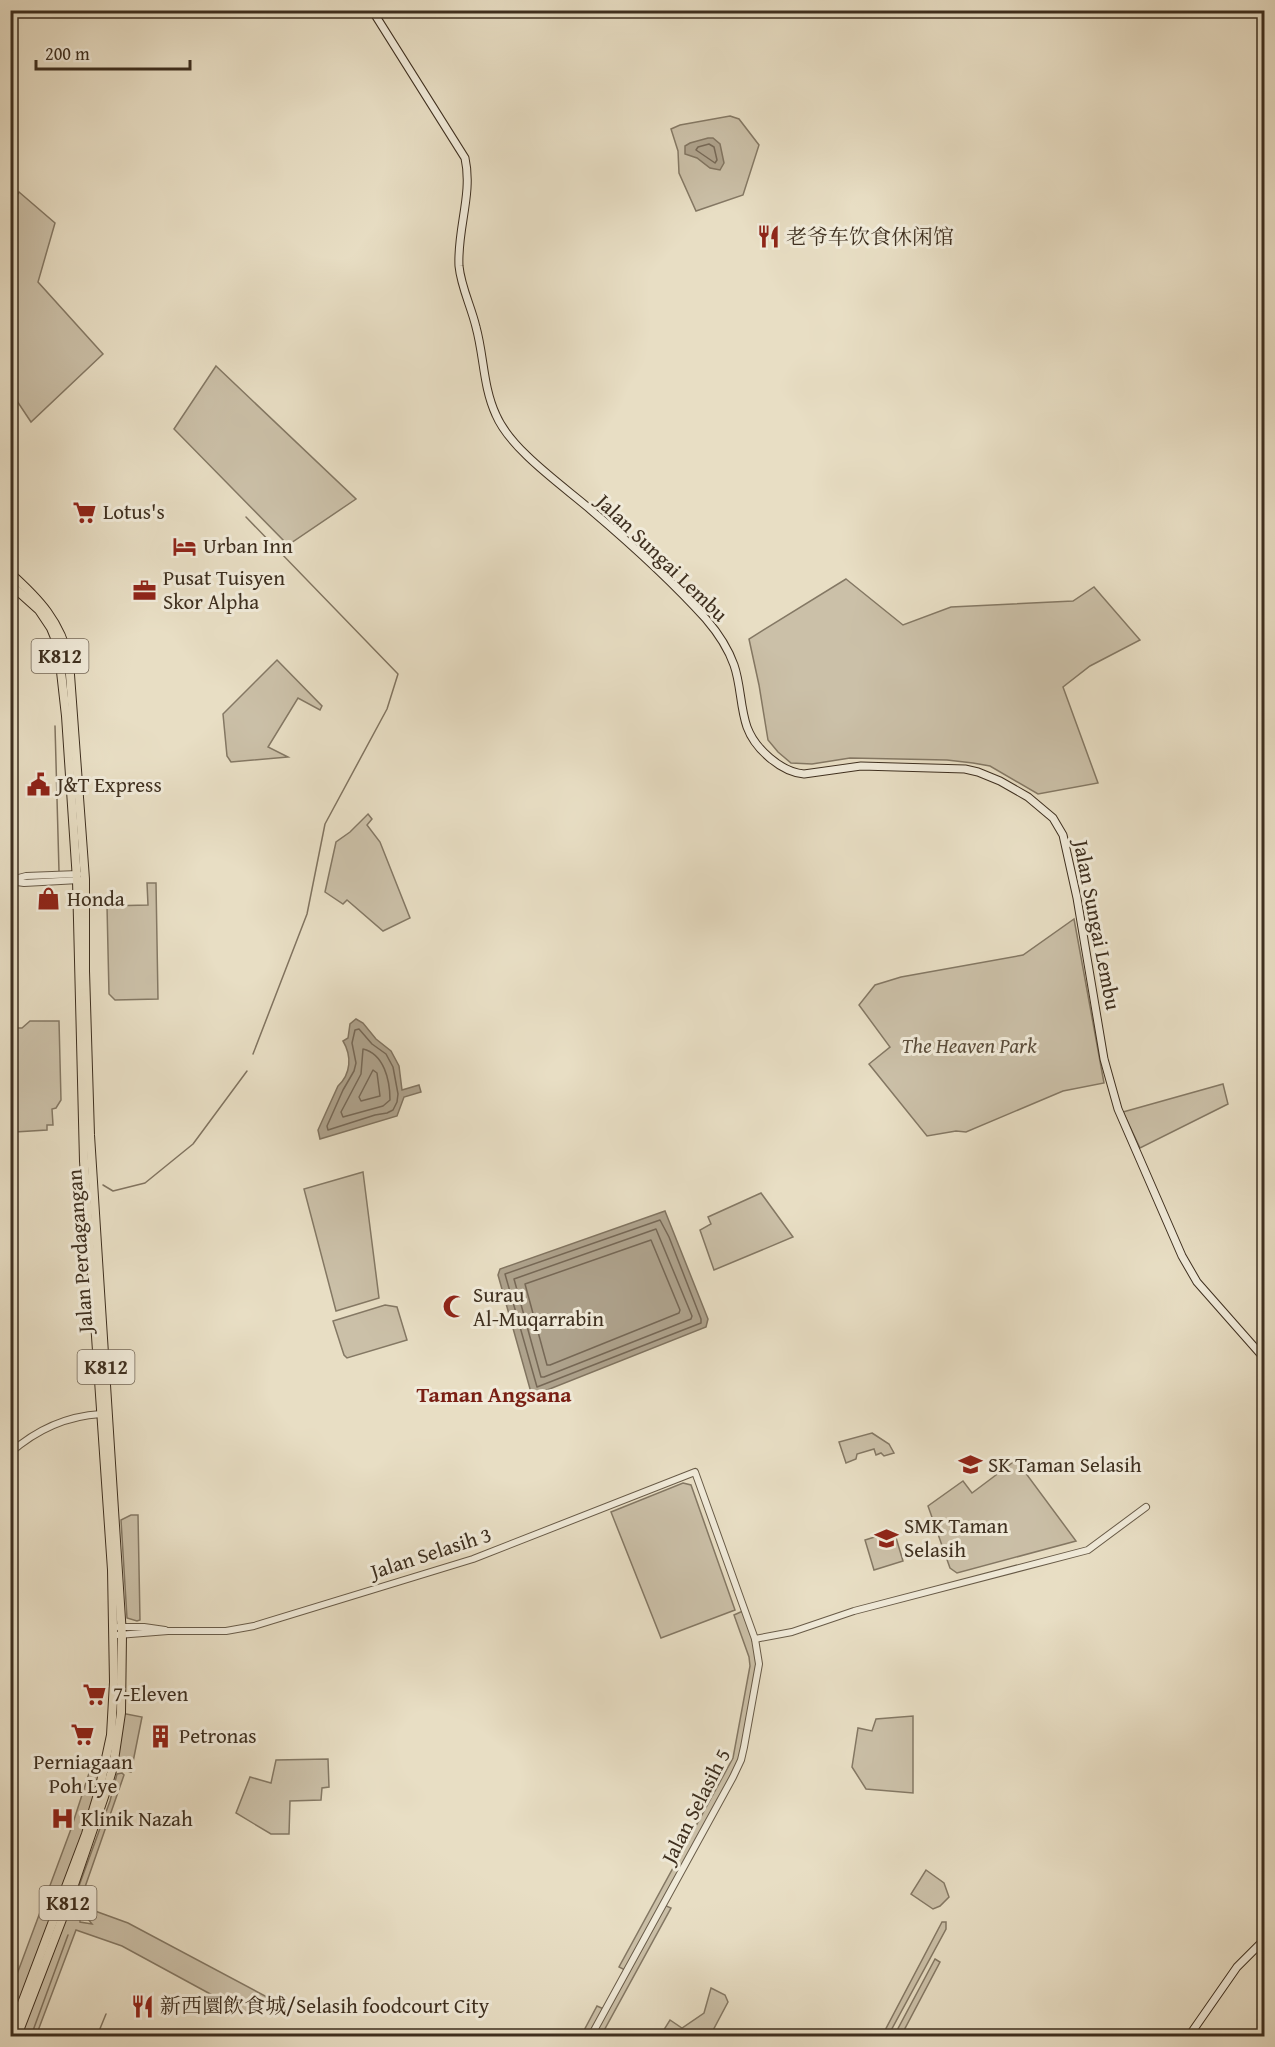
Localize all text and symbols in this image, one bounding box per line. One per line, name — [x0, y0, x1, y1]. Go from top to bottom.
scale bar — [36, 33, 190, 71]
text: 200 m — [45, 40, 90, 67]
place label: 老爷车饮食休闲馆 — [786, 221, 954, 252]
restaurant icon: 老爷车饮食休闲馆 — [755, 224, 781, 250]
street label: Jalan Sungai Lembu — [587, 484, 736, 629]
place label: Lotus's — [103, 496, 165, 527]
supermarket icon: Lotus's — [72, 499, 98, 525]
place label: Urban Inn — [203, 530, 293, 561]
hotel icon: Urban Inn — [172, 533, 198, 559]
place label: Pusat Tuisyen Skor Alpha — [163, 562, 285, 617]
office icon: Pusat Tuisyen Skor Alpha — [132, 577, 158, 603]
road number: K812 — [32, 639, 88, 673]
place label: J&T Express — [54, 769, 162, 800]
public building icon: J&T Express — [26, 772, 52, 798]
street label: Jalan Sungai Lembu — [1065, 834, 1129, 1013]
place label: Honda — [67, 883, 125, 914]
shop icon: Honda — [36, 886, 62, 912]
park label: The Heaven Park — [901, 1030, 1037, 1061]
street label: Jalan Perdagangan — [58, 1168, 101, 1337]
place label: Surau Al-Muqarrabin — [473, 1279, 604, 1334]
mosque icon: Surau Al-Muqarrabin — [442, 1294, 468, 1320]
road number: K812 — [78, 1350, 134, 1384]
district label: Taman Angsana — [416, 1378, 572, 1410]
place label: SK Taman Selasih — [988, 1449, 1142, 1480]
school or university icon: SK Taman Selasih — [957, 1452, 983, 1478]
place label: SMK Taman Selasih — [904, 1510, 1008, 1565]
street label: Jalan Selasih 3 — [364, 1518, 495, 1588]
school or university icon: SMK Taman Selasih — [873, 1525, 899, 1551]
place label: 7-Eleven — [113, 1678, 189, 1709]
supermarket icon: 7-Eleven — [82, 1681, 108, 1707]
place label: Petronas — [179, 1720, 257, 1751]
supermarket icon: Perniagaan Poh Lye — [70, 1721, 96, 1747]
building icon: Petronas — [148, 1723, 174, 1749]
street label: Jalan Selasih 5 — [652, 1743, 738, 1871]
place label: Perniagaan Poh Lye — [33, 1746, 133, 1801]
place label: Klinik Nazah — [81, 1803, 193, 1834]
hospital icon: Klinik Nazah — [50, 1806, 76, 1832]
road number: K812 — [40, 1886, 97, 1920]
place label: 新西圜飲食城/Selasih foodcourt City — [160, 1990, 490, 2021]
restaurant icon: 新西圜飲食城/Selasih foodcourt City — [129, 1993, 155, 2019]

